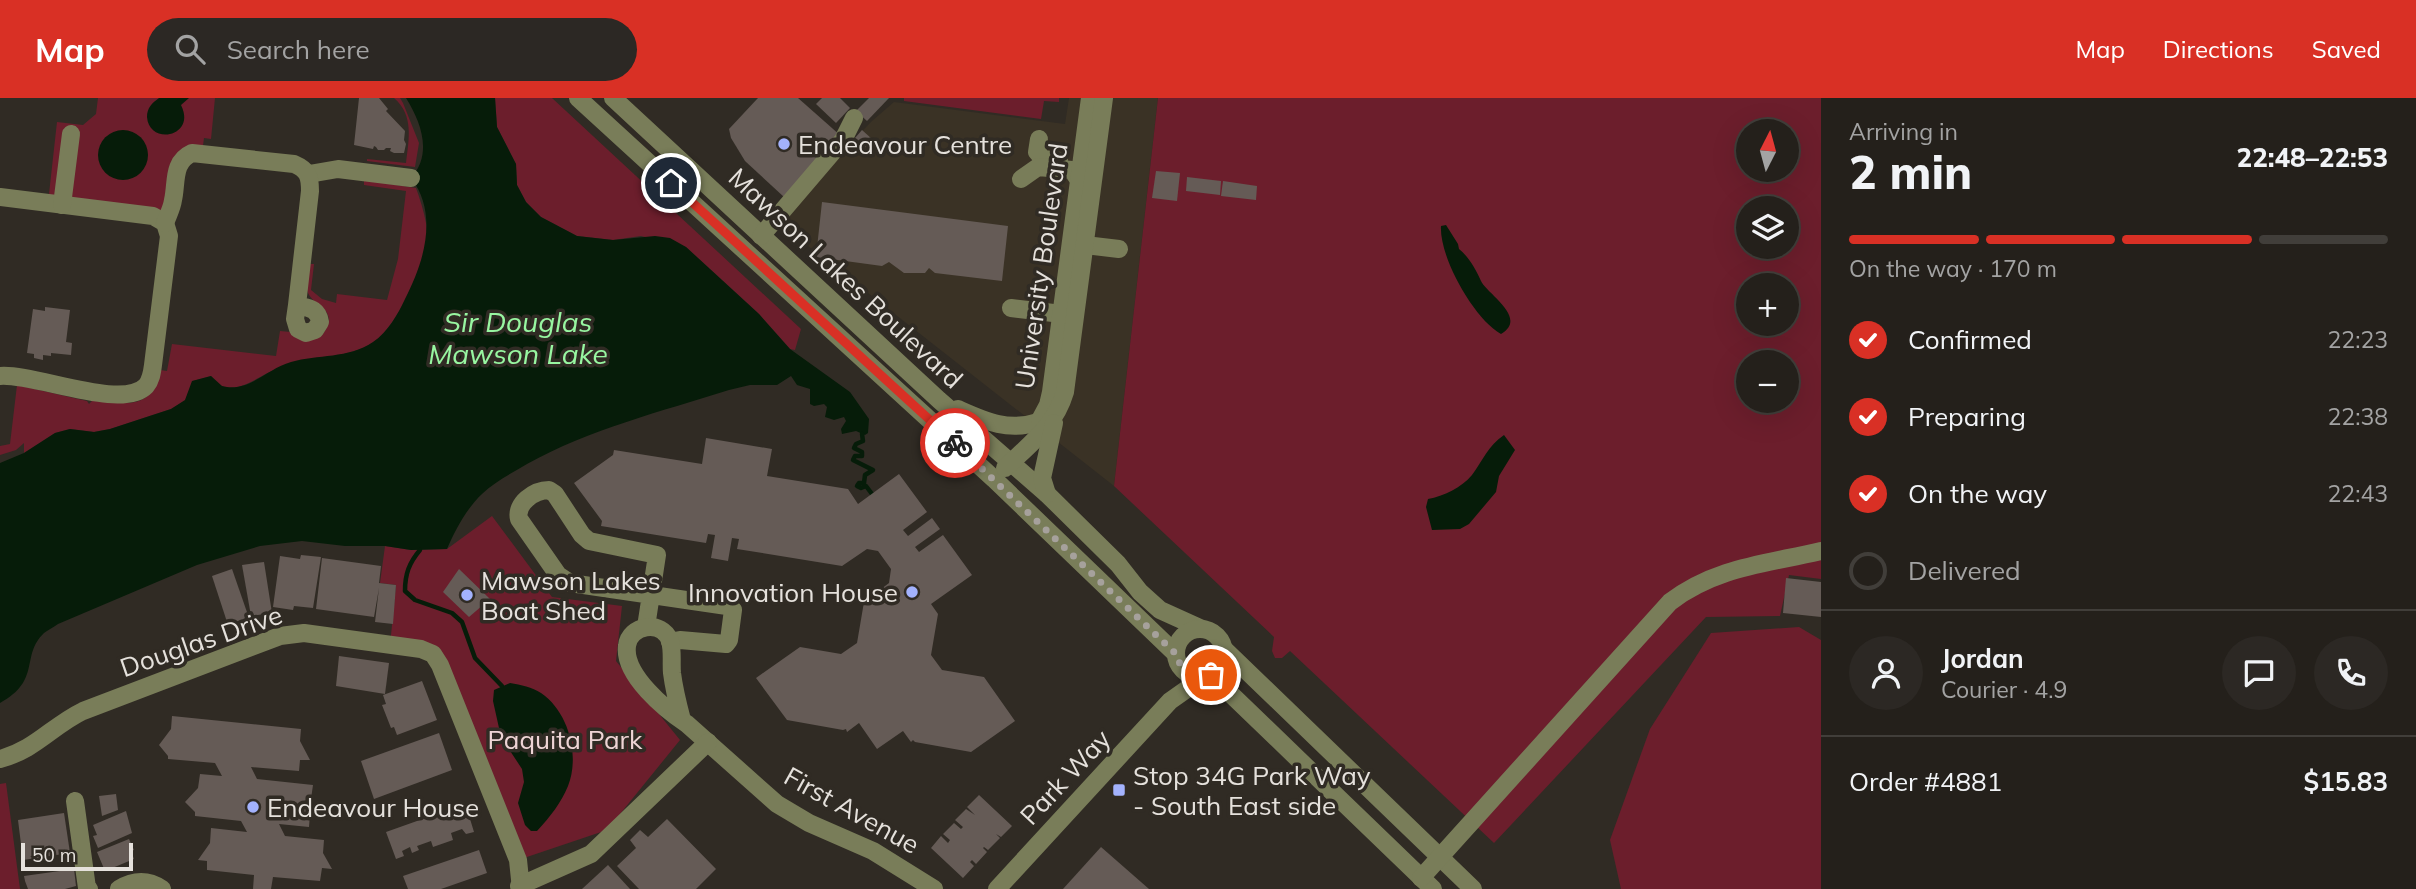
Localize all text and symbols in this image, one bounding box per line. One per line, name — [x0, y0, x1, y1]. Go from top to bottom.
search box — [147, 18, 637, 81]
text: Map — [35, 29, 105, 70]
icon: search — [171, 30, 209, 68]
text: Search here — [227, 33, 370, 66]
text: Map — [2075, 34, 2125, 64]
text: Directions — [2163, 34, 2274, 64]
text: Saved — [2312, 34, 2381, 64]
text: Arriving in — [1849, 117, 1958, 146]
north arrow — [1736, 119, 1799, 182]
map controls — [1736, 119, 1799, 413]
place label: Endeavour Centre — [798, 128, 1012, 161]
marker: Endeavour Centre — [776, 136, 792, 152]
street label: University Boulevard — [1007, 141, 1075, 391]
text: 22:48–22:53 — [2237, 141, 2388, 174]
text: 2 min — [1849, 143, 1972, 201]
pin — [641, 153, 701, 213]
street label: Mawson Lakes Boulevard — [722, 161, 970, 395]
icon: home — [652, 164, 690, 202]
button: layers — [1736, 196, 1799, 259]
text: On the way · 170 m — [1849, 254, 2057, 283]
button: + — [1736, 273, 1799, 336]
water label: Sir Douglas Mawson Lake — [428, 304, 608, 371]
icon: check — [1849, 321, 1887, 359]
text: Confirmed — [1908, 323, 2032, 356]
text: 22:23 — [2328, 325, 2388, 354]
button: − — [1736, 350, 1799, 413]
icon: check — [1849, 398, 1887, 436]
text: Preparing — [1908, 400, 2026, 433]
text: 22:38 — [2328, 402, 2388, 431]
courier — [920, 408, 990, 478]
icon: bike — [936, 424, 974, 462]
icon: check — [1849, 475, 1887, 513]
text: On the way — [1908, 477, 2047, 510]
text: 22:43 — [2328, 479, 2388, 508]
text: Delivered — [1908, 554, 2021, 587]
place label: Mawson Lakes Boat Shed — [481, 564, 661, 627]
place label: Innovation House — [688, 576, 898, 609]
marker: Innovation House — [904, 584, 920, 600]
marker: Mawson Lakes Boat Shed — [459, 587, 475, 603]
street label: Douglas Drive — [116, 598, 286, 684]
button: person — [1849, 636, 1923, 710]
button: chat — [2222, 636, 2296, 710]
button: phone — [2314, 636, 2388, 710]
text: Jordan — [1941, 642, 2024, 675]
pin — [1181, 645, 1241, 705]
icon: bag — [1192, 656, 1230, 694]
text: Courier · 4.9 — [1941, 675, 2067, 704]
street label: Park Way — [1013, 722, 1118, 831]
park label: Paquita Park — [488, 723, 643, 756]
street label: First Avenue — [779, 759, 925, 861]
place label: Stop 34G Park Way - South East side — [1133, 759, 1371, 822]
text: Order #4881 — [1849, 765, 2002, 798]
text: $15.83 — [2304, 765, 2388, 798]
marker: Stop 34G Park Way - South East side — [1111, 782, 1127, 798]
place label: Endeavour House — [267, 791, 479, 824]
marker: Endeavour House — [245, 799, 261, 815]
scale bar — [21, 840, 133, 872]
text: 50 m — [32, 843, 76, 867]

